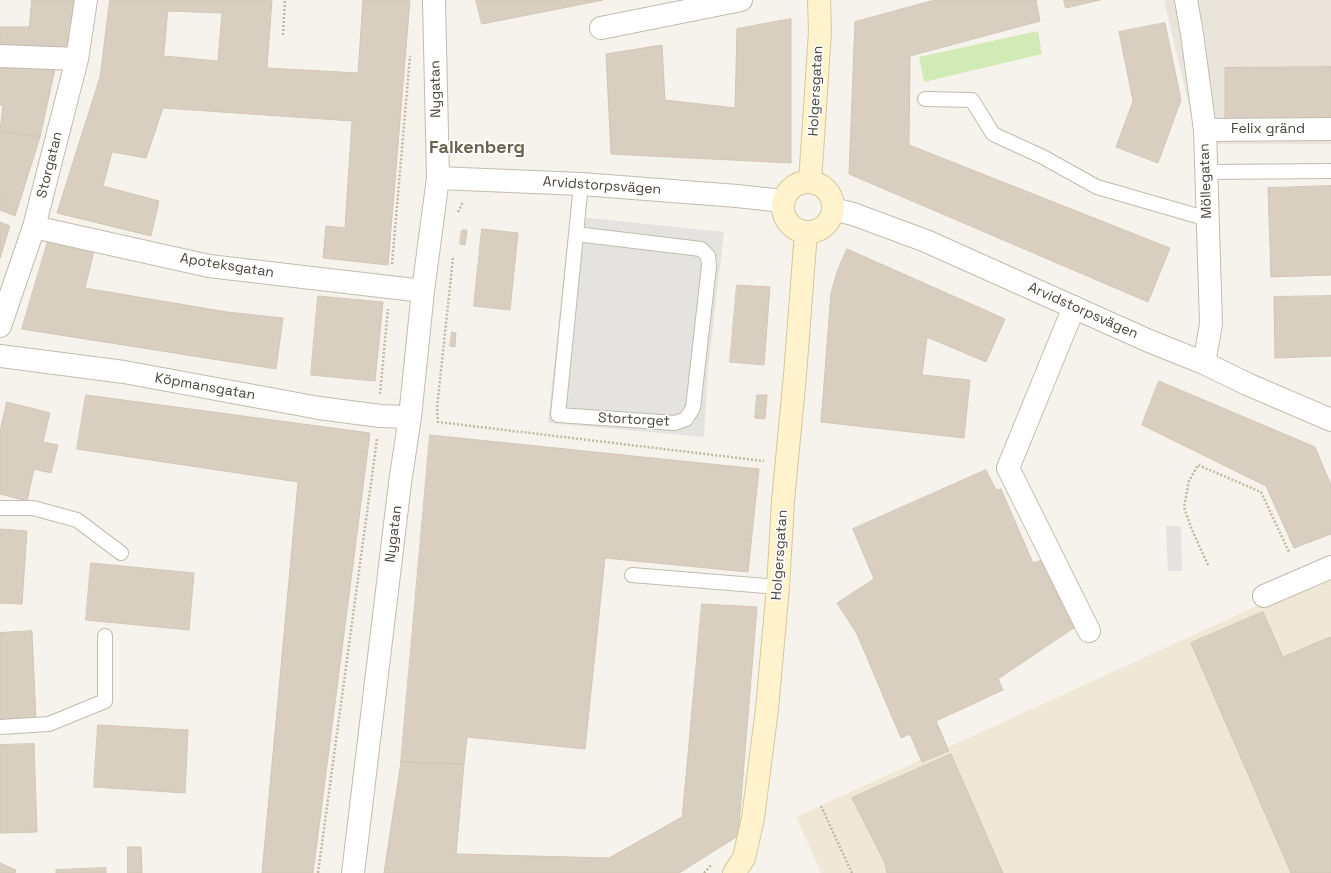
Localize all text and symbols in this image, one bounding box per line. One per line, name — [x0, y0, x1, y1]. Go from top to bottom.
street label: Holgersgatan — [805, 45, 827, 137]
street label: Nygatan — [427, 60, 445, 118]
street label: Felix gränd — [1231, 121, 1305, 137]
street label: Storgatan — [34, 130, 66, 200]
district label: Falkenberg — [429, 137, 525, 159]
street label: Möllegatan — [1196, 143, 1216, 219]
street label: Arvidstorpsvägen — [542, 173, 662, 199]
street label: Apoteksgatan — [179, 250, 275, 282]
street label: Arvidstorpsvägen — [1025, 279, 1141, 343]
street label: Köpmansgatan — [154, 370, 256, 404]
street label: Stortorget — [598, 410, 670, 430]
street label: Nygatan — [382, 504, 406, 564]
street label: Holgersgatan — [768, 509, 792, 601]

